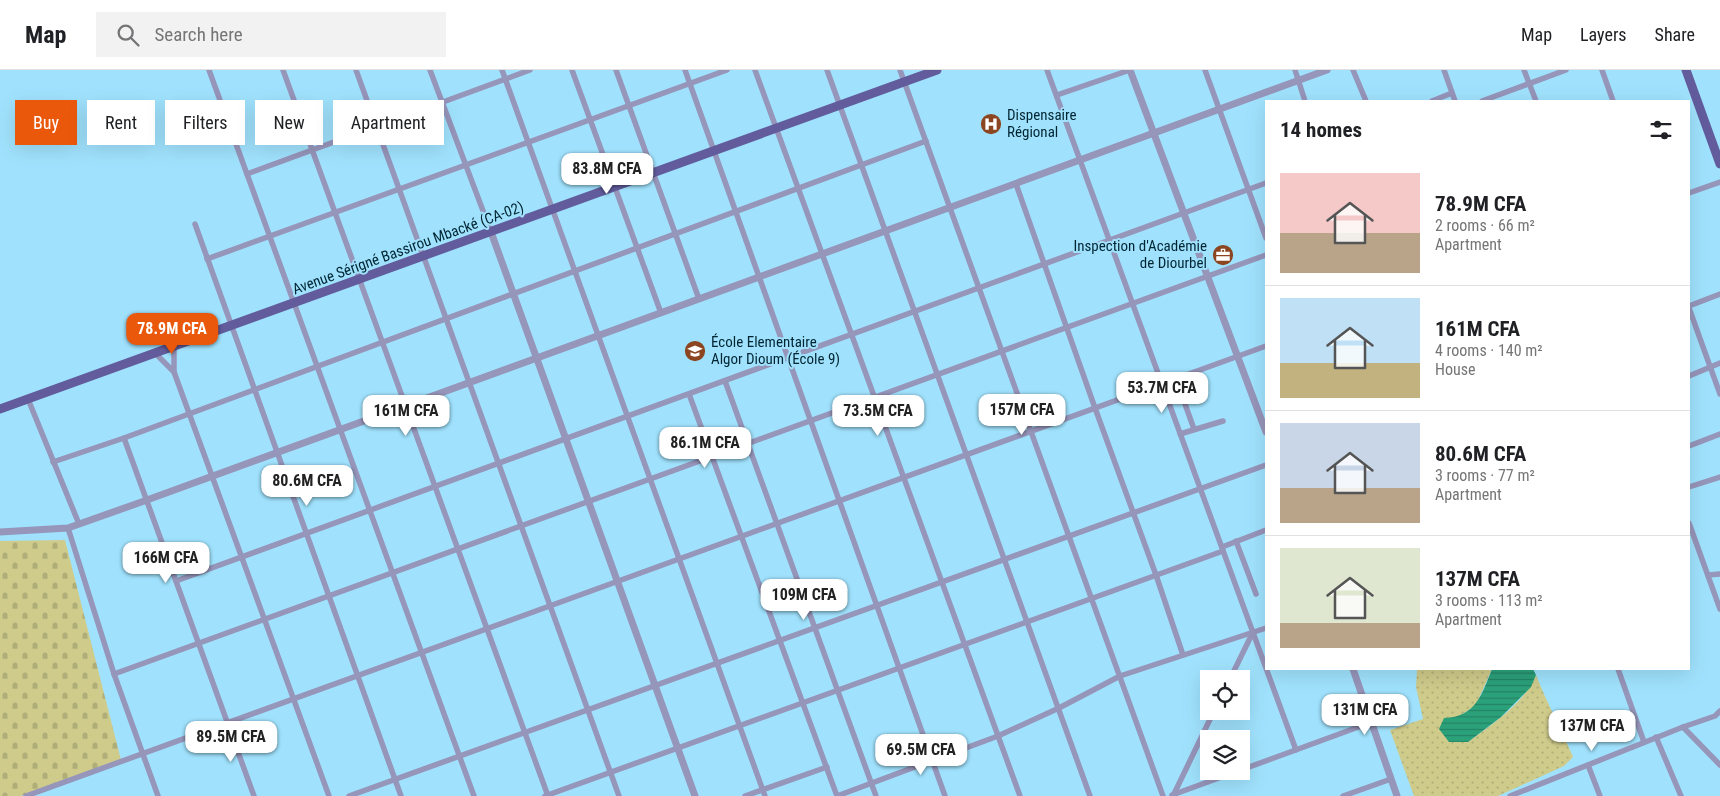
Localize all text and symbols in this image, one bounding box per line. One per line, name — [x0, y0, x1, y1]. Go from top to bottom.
search box — [96, 12, 446, 57]
text: Map — [25, 21, 66, 49]
icon: search — [114, 21, 142, 49]
text: Search here — [154, 23, 243, 46]
text: Map — [1521, 24, 1552, 45]
text: Layers — [1580, 24, 1627, 45]
text: Share — [1655, 24, 1695, 45]
chip: Buy — [15, 100, 77, 145]
chip: Rent — [87, 100, 155, 145]
chip: Filters — [165, 100, 245, 145]
chip: New — [255, 100, 323, 145]
chip: Apartment — [333, 100, 444, 145]
place label: Dispensaire Régional — [1007, 106, 1076, 141]
hospital icon: Dispensaire Régional — [979, 112, 1003, 136]
icon: filters — [1647, 116, 1675, 144]
text: 14 homes — [1280, 118, 1362, 142]
pin: 83.8M CFA — [550, 152, 664, 195]
text: 83.8M CFA — [572, 159, 642, 178]
text: 78.9M CFA — [1435, 192, 1526, 216]
icon: home — [1320, 193, 1380, 253]
street label: Avenue Sérigné Bassirou Mbacké (CA-02) — [290, 198, 526, 298]
text: 2 rooms · 66 m² — [1435, 216, 1535, 235]
text: Apartment — [1435, 235, 1502, 254]
place label: Inspection d'Académie de Diourbel — [1073, 237, 1207, 272]
office icon: Inspection d'Académie de Diourbel — [1211, 243, 1235, 267]
pin: 78.9M CFA — [115, 312, 229, 355]
text: 161M CFA — [1435, 317, 1520, 341]
icon: home — [1320, 318, 1380, 378]
text: 78.9M CFA — [137, 319, 207, 338]
place label: École Elementaire Algor Dioum (École 9) — [711, 333, 840, 368]
school or university icon: École Elementaire Algor Dioum (École 9) — [683, 339, 707, 363]
text: 4 rooms · 140 m² — [1435, 341, 1543, 360]
text: House — [1435, 360, 1475, 379]
pin: 53.7M CFA — [1105, 372, 1219, 414]
text: 53.7M CFA — [1127, 378, 1197, 397]
pin: 161M CFA — [354, 394, 458, 437]
pin: 73.5M CFA — [821, 394, 935, 437]
pin: 157M CFA — [970, 394, 1074, 436]
text: 157M CFA — [990, 400, 1054, 419]
text: 161M CFA — [374, 401, 438, 420]
text: 73.5M CFA — [843, 401, 913, 420]
pin: 86.1M CFA — [648, 426, 762, 469]
text: 86.1M CFA — [670, 433, 740, 452]
text: 80.6M CFA — [1435, 442, 1526, 466]
icon: home — [1320, 443, 1380, 503]
pin: 80.6M CFA — [250, 464, 364, 507]
text: 3 rooms · 77 m² — [1435, 466, 1535, 485]
text: 80.6M CFA — [272, 471, 342, 490]
text: Apartment — [1435, 485, 1502, 504]
pin: 166M CFA — [114, 542, 218, 584]
text: 166M CFA — [134, 548, 198, 567]
text: 137M CFA — [1435, 567, 1520, 591]
icon: home — [1320, 568, 1380, 628]
pin: 109M CFA — [752, 578, 856, 621]
text: 109M CFA — [772, 585, 836, 604]
text: 3 rooms · 113 m² — [1435, 591, 1543, 610]
text: Apartment — [1435, 610, 1502, 629]
map controls — [1200, 670, 1250, 780]
button: locate — [1200, 670, 1250, 720]
pin: 131M CFA — [1313, 694, 1417, 736]
text: 131M CFA — [1333, 700, 1397, 719]
pin: 137M CFA — [1540, 710, 1644, 752]
text: 137M CFA — [1560, 716, 1624, 735]
pin: 89.5M CFA — [174, 720, 288, 763]
text: 89.5M CFA — [196, 727, 266, 746]
button: layers — [1200, 730, 1250, 780]
pin: 69.5M CFA — [864, 734, 978, 776]
text: 69.5M CFA — [886, 740, 956, 759]

